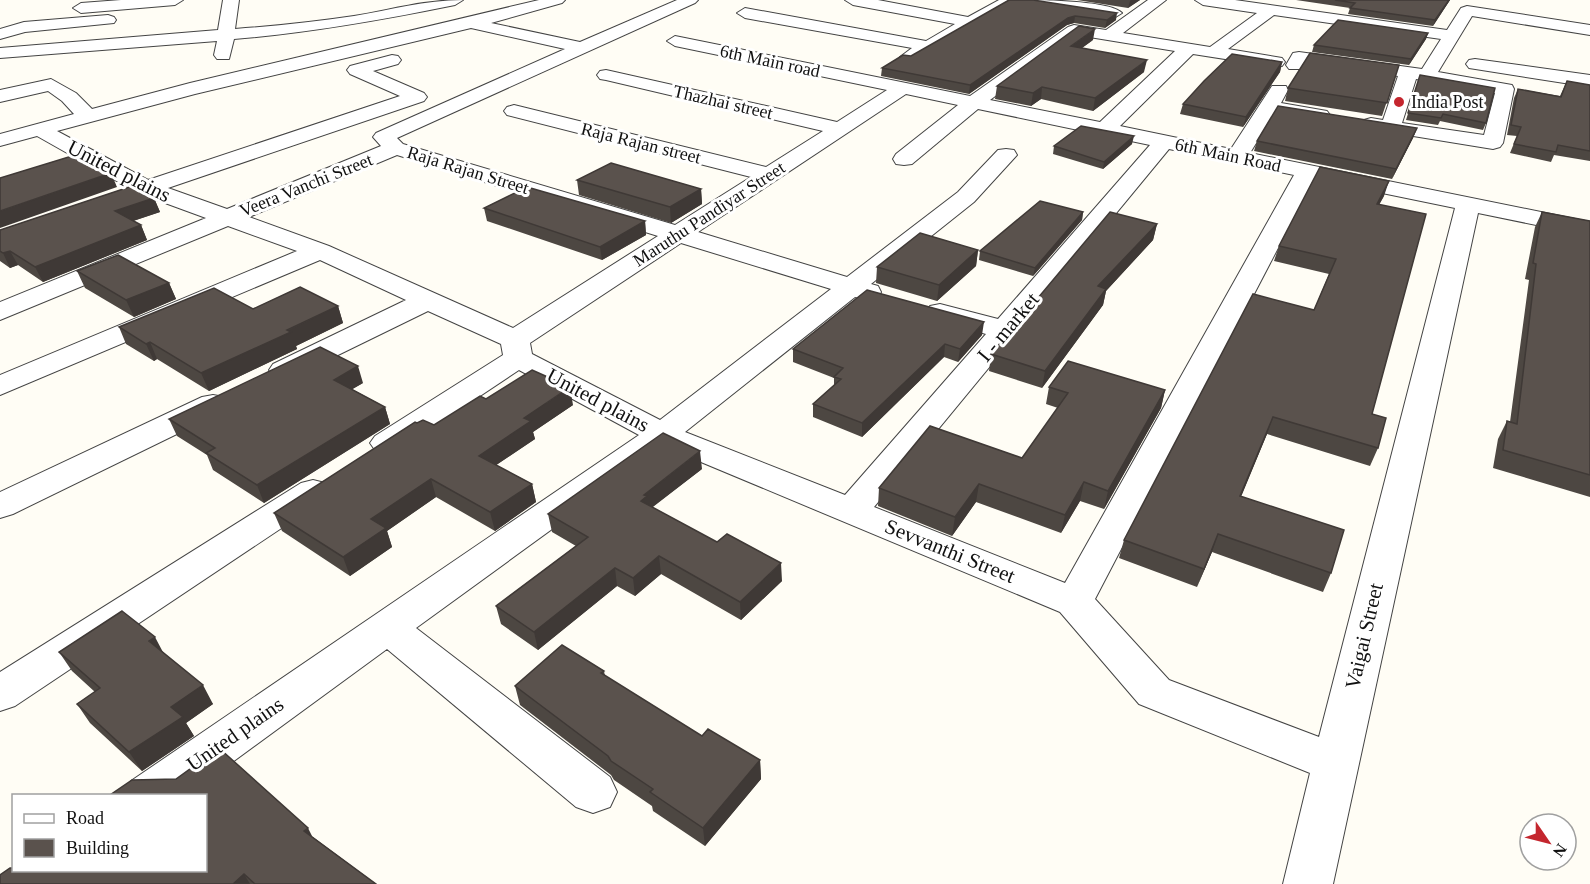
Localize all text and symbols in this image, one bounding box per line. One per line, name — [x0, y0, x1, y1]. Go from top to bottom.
street label: 6th Main road — [718, 41, 822, 81]
street label: Thazhai street — [671, 81, 775, 123]
place label: India Post — [1411, 92, 1484, 112]
marker: India Post — [1392, 95, 1406, 109]
street label: Raja Rajan street — [579, 118, 703, 168]
street label: 6th Main Road — [1173, 134, 1283, 176]
street label: United plains — [63, 135, 175, 207]
street label: Raja Rajan Street — [405, 142, 531, 198]
street label: Veera Vanchi Street — [237, 149, 375, 221]
street label: Maruthu Pandiyar Street — [629, 157, 789, 271]
street label: I - market — [972, 287, 1044, 366]
street label: United plains — [543, 363, 653, 437]
street label: Sevvanthi Street — [881, 514, 1019, 588]
street label: Vaigai Street — [1340, 581, 1388, 691]
street label: United plains — [182, 692, 288, 776]
legend — [12, 794, 207, 872]
text: Road — [66, 808, 104, 828]
north arrow — [1518, 812, 1578, 872]
text: Building — [66, 838, 129, 858]
text: N — [1549, 841, 1570, 860]

